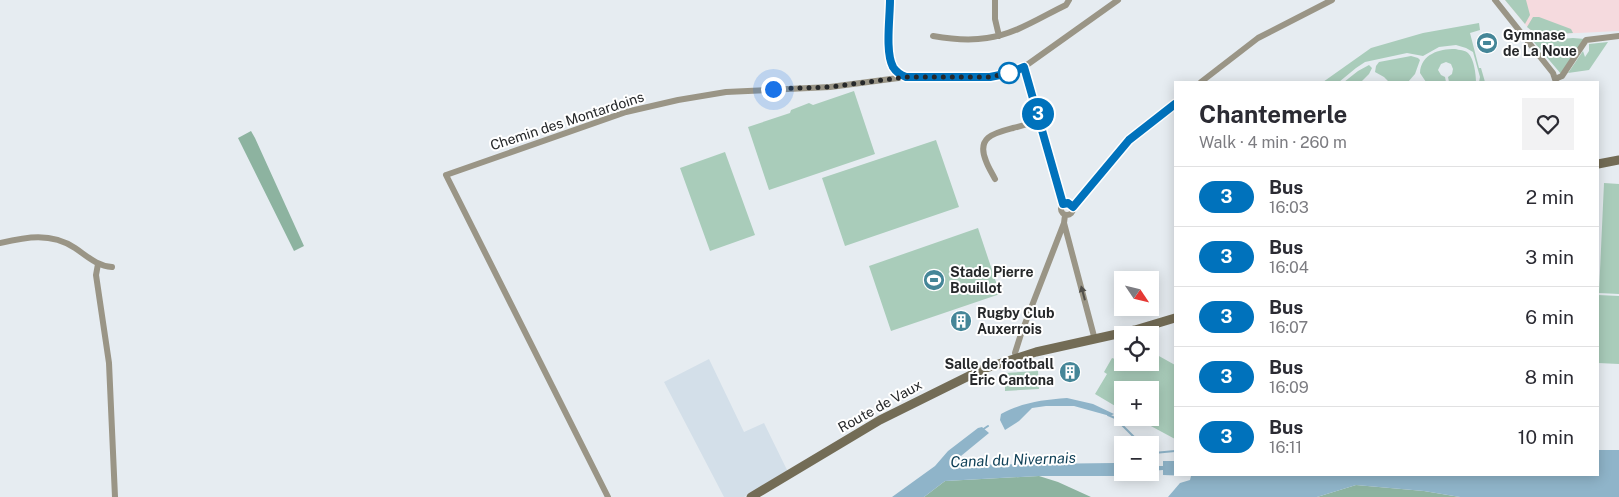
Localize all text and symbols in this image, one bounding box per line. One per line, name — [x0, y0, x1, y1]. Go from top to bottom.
place label: Gymnase de La Noue — [1503, 27, 1577, 59]
sports icon: Gymnase de La Noue — [1475, 31, 1499, 55]
unlabelled marker — [998, 62, 1020, 84]
your location — [761, 77, 786, 102]
street label: Chemin des Montardoins — [488, 89, 646, 153]
line badge: 3 — [1022, 98, 1054, 130]
button: heart — [1522, 98, 1574, 150]
text: Chantemerle — [1199, 100, 1347, 128]
text: 3 — [1032, 103, 1044, 124]
text: Walk · 4 min · 260 m — [1199, 133, 1347, 152]
text: Bus — [1269, 176, 1303, 198]
text: 3 — [1221, 186, 1232, 207]
text: 2 min — [1526, 186, 1574, 208]
text: 16:03 — [1269, 198, 1309, 217]
text: Bus — [1269, 236, 1303, 258]
text: 3 — [1221, 246, 1232, 267]
text: 3 min — [1525, 246, 1574, 268]
text: 16:04 — [1269, 258, 1309, 277]
place label: Stade Pierre Bouillot — [950, 264, 1033, 296]
sports icon: Stade Pierre Bouillot — [922, 268, 946, 292]
north arrow — [1114, 271, 1159, 316]
map controls — [1114, 271, 1159, 481]
one-way arrow — [1079, 285, 1087, 300]
text: Bus — [1269, 296, 1303, 318]
place label: Rugby Club Auxerrois — [977, 305, 1054, 337]
text: 3 — [1221, 306, 1232, 327]
text: 6 min — [1525, 306, 1574, 328]
building icon: Rugby Club Auxerrois — [949, 309, 973, 333]
text: 16:07 — [1269, 318, 1308, 337]
button: locate — [1114, 326, 1159, 371]
place label: Salle de football Éric Cantona — [944, 356, 1054, 388]
text: Bus — [1269, 356, 1303, 378]
building icon: Salle de football Éric Cantona — [1058, 360, 1082, 384]
text: 3 — [1221, 366, 1232, 387]
text: 8 min — [1525, 366, 1574, 388]
street label: Route de Vaux — [835, 376, 925, 436]
text: 16:09 — [1269, 378, 1309, 397]
button: + — [1114, 381, 1159, 426]
text: Bus — [1269, 416, 1303, 438]
text: 3 — [1221, 426, 1232, 447]
text: 10 min — [1518, 426, 1574, 448]
button: − — [1114, 436, 1159, 481]
text: 16:11 — [1269, 438, 1302, 457]
water label: Canal du Nivernais — [950, 449, 1076, 470]

